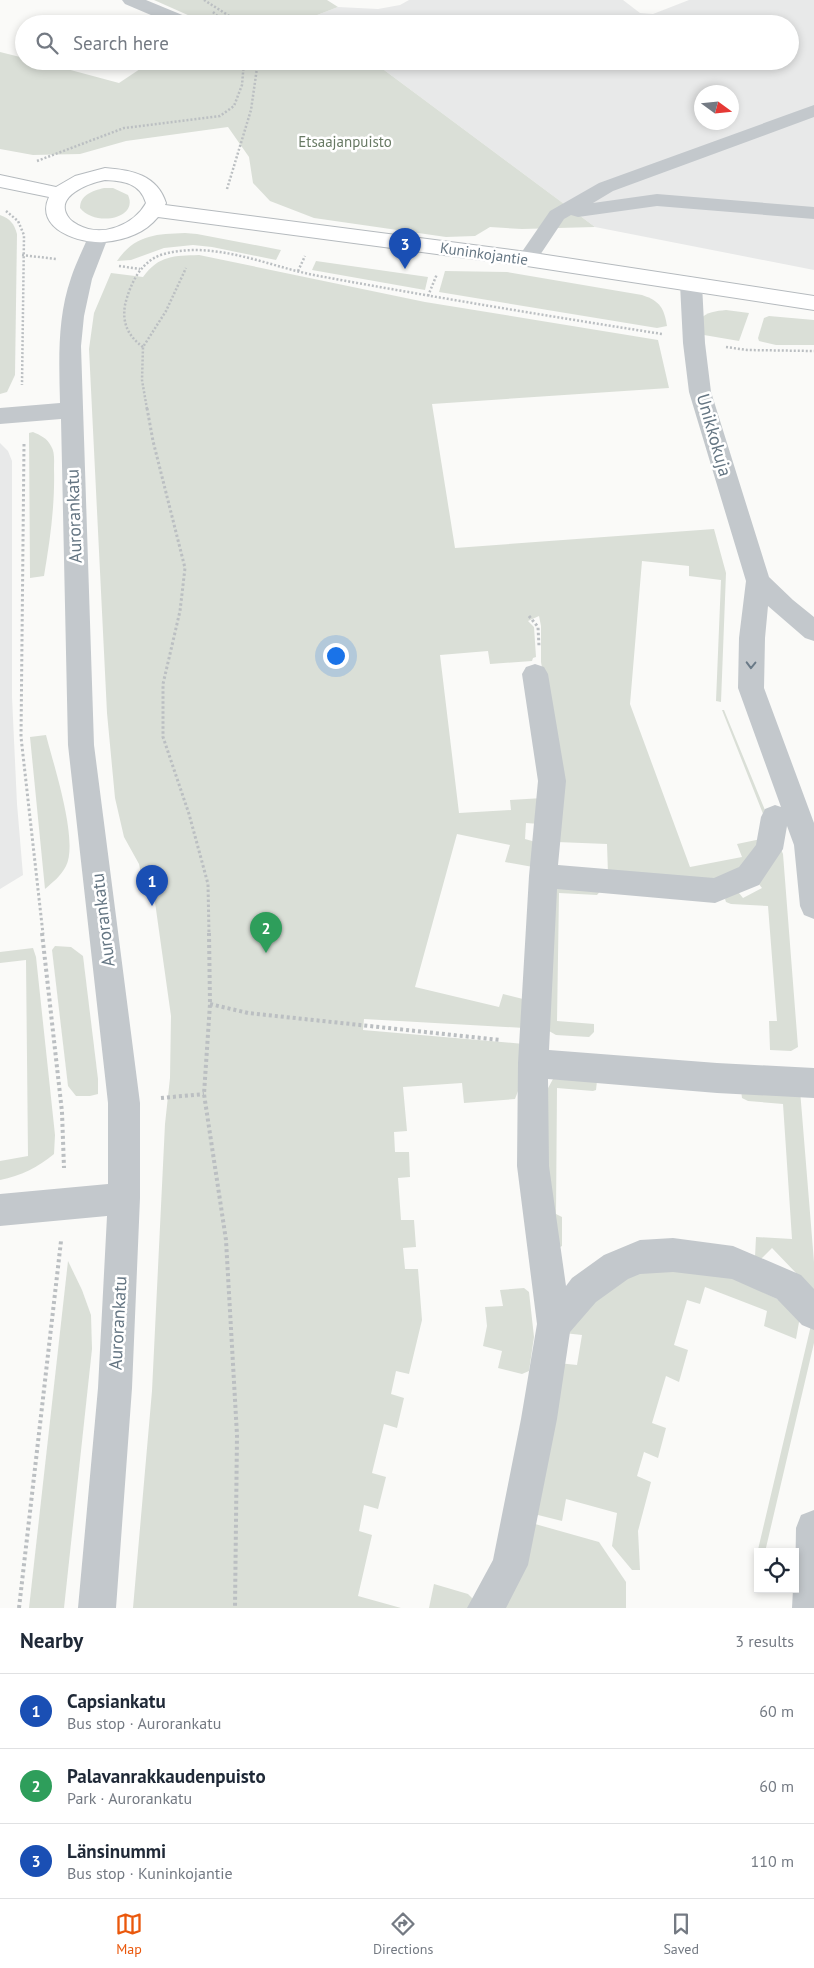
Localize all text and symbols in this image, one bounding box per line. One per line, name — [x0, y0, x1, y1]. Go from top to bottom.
search box — [15, 15, 799, 70]
icon: search — [33, 29, 61, 57]
text: Search here — [73, 31, 169, 55]
north arrow — [694, 85, 739, 130]
park label: Etsaajanpuisto — [298, 132, 392, 151]
pin: 3 — [389, 228, 421, 269]
street label: Kuninkojantie — [439, 238, 529, 269]
street label: Unikkokuja — [692, 391, 737, 479]
street label: Aurorankatu — [60, 469, 87, 564]
your location — [323, 643, 349, 669]
one-way arrow — [746, 661, 757, 669]
pin: 1 — [136, 865, 168, 906]
street label: Aurorankatu — [85, 872, 120, 968]
pin: 2 — [250, 912, 282, 953]
street label: Aurorankatu — [104, 1275, 131, 1371]
map controls — [754, 1548, 799, 1593]
button: locate — [754, 1548, 799, 1593]
text: Nearby — [20, 1627, 83, 1654]
text: 3 results — [735, 1631, 794, 1651]
text: Capsiankatu — [67, 1689, 166, 1713]
text: 1 — [31, 1701, 41, 1721]
text: 60 m — [759, 1701, 794, 1721]
text: Bus stop · Aurorankatu — [67, 1713, 221, 1733]
text: Palavanrakkaudenpuisto — [67, 1764, 266, 1788]
text: 2 — [31, 1776, 41, 1796]
text: 60 m — [759, 1776, 794, 1796]
text: Park · Aurorankatu — [67, 1788, 192, 1808]
text: Länsinummi — [67, 1839, 166, 1863]
text: 3 — [31, 1851, 41, 1871]
text: 110 m — [751, 1851, 794, 1871]
text: Bus stop · Kuninkojantie — [67, 1863, 233, 1883]
tab: Map — [115, 1910, 143, 1958]
tab: Directions — [373, 1910, 433, 1958]
tab: Saved — [663, 1910, 699, 1958]

